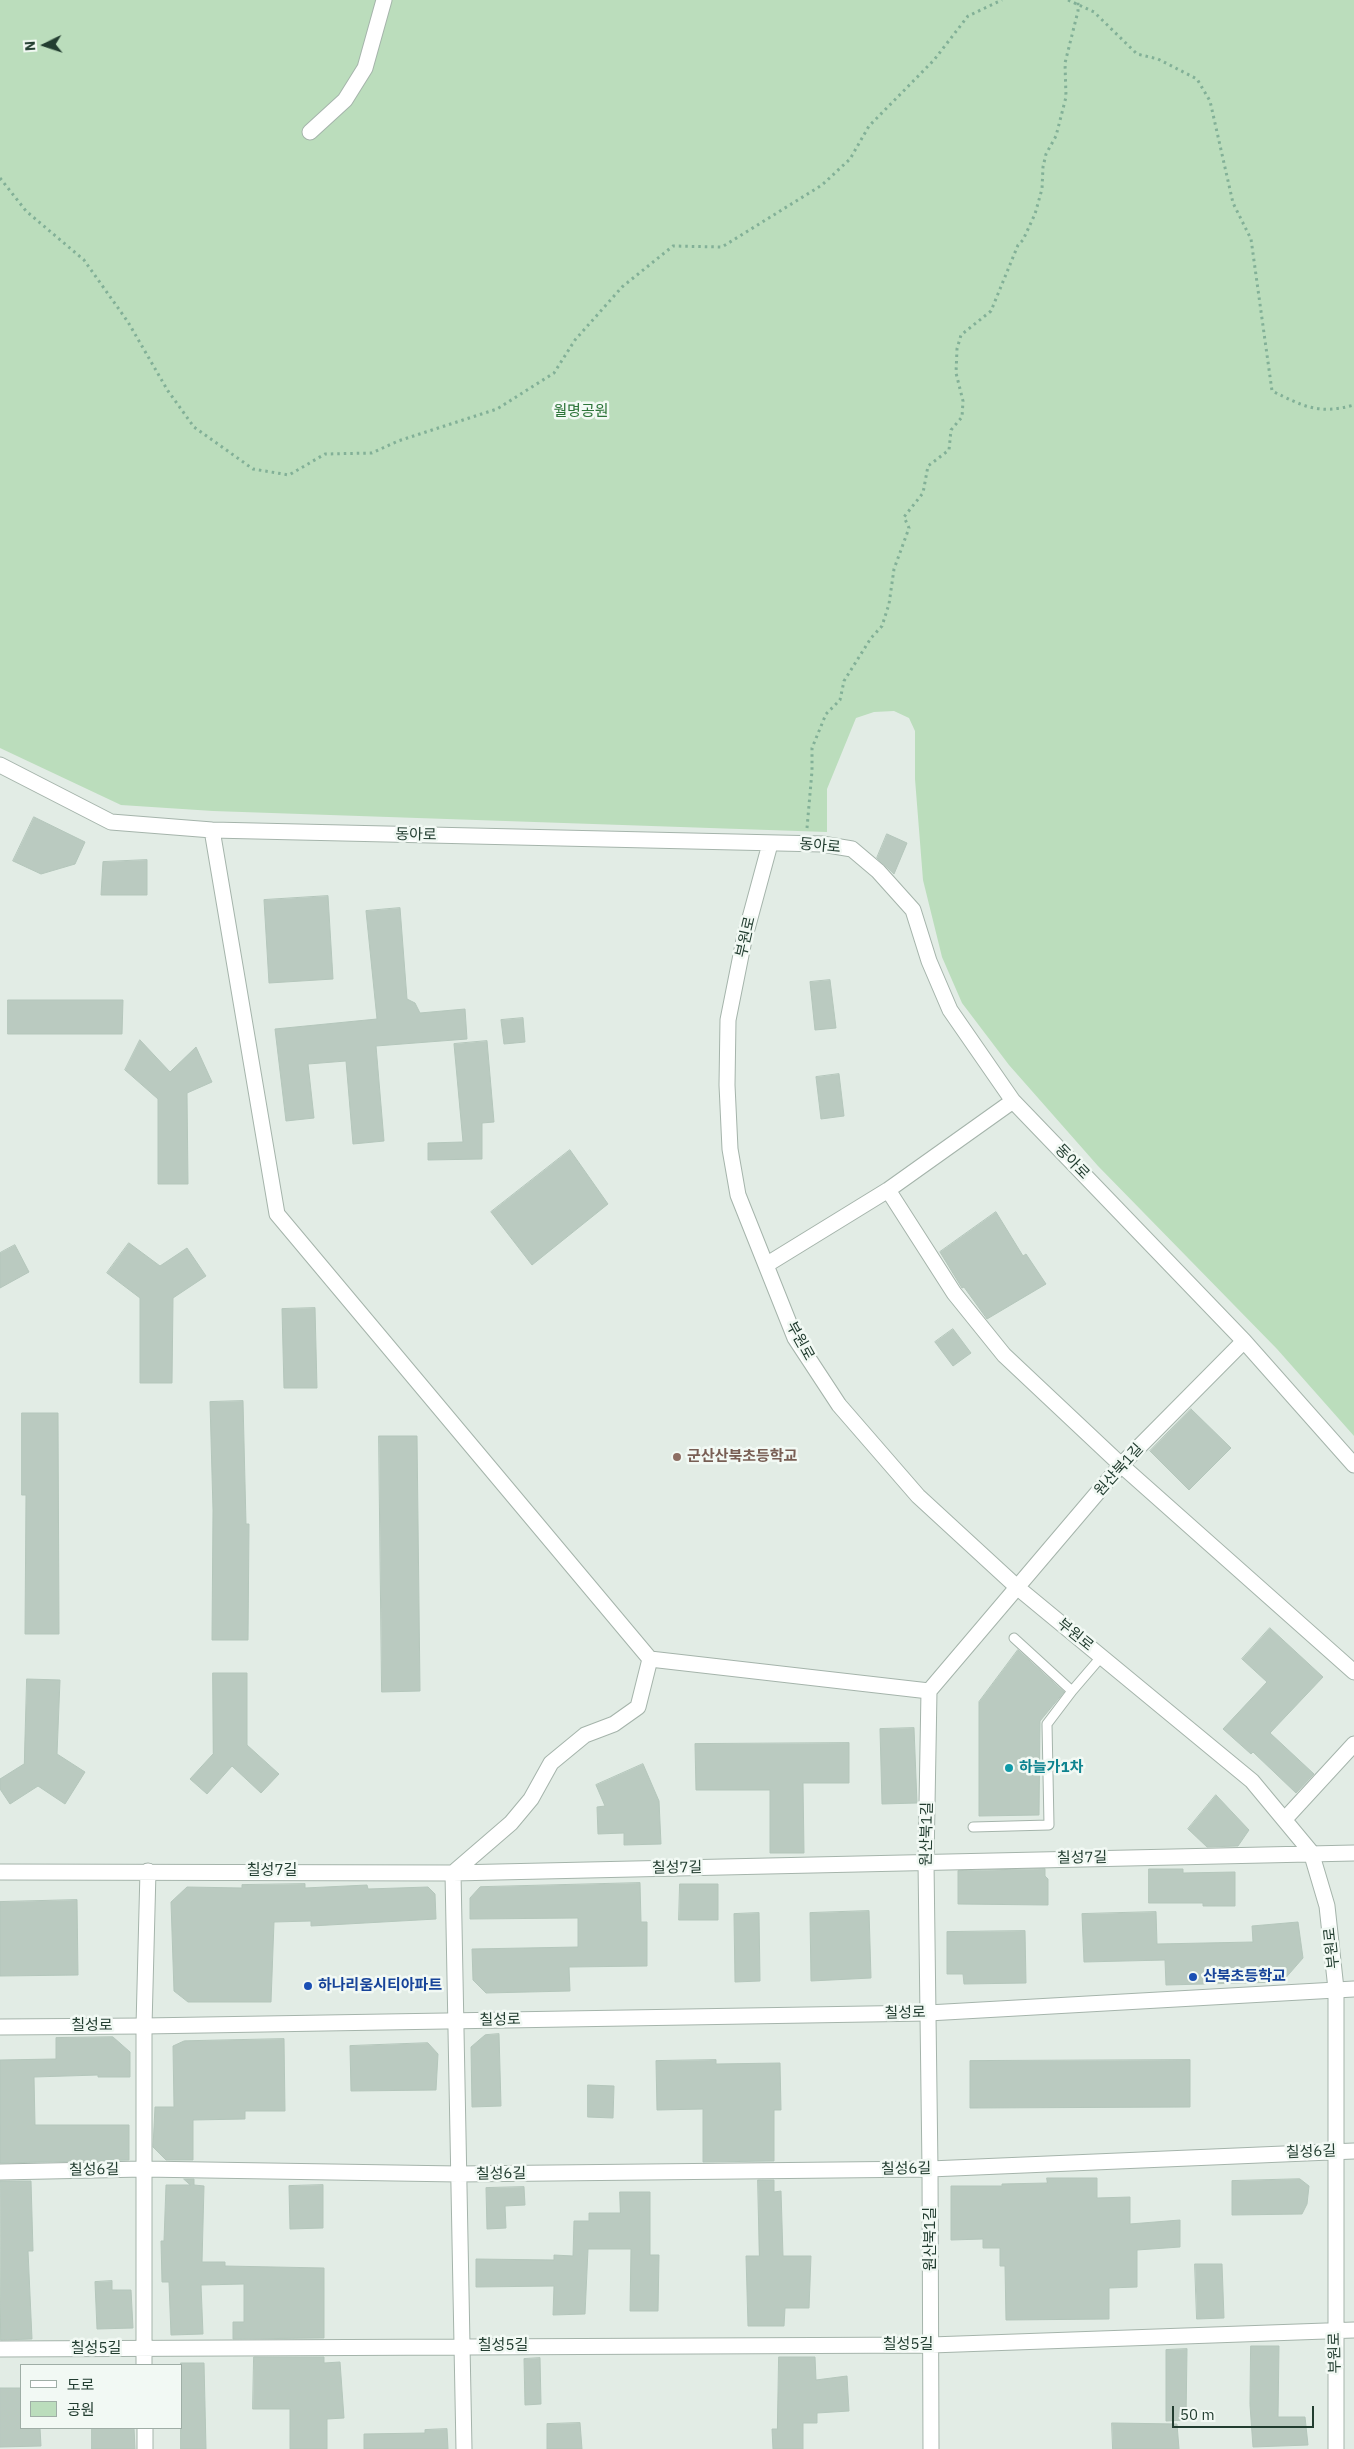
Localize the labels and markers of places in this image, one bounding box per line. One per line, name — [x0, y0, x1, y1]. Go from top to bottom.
place label: 군산산북초등학교 — [687, 1448, 797, 1466]
marker: 군산산북초등학교 — [671, 1451, 683, 1463]
place label: 하늘가1차 — [1019, 1759, 1083, 1777]
marker: 하늘가1차 — [1003, 1762, 1015, 1774]
place label: 산북초등학교 — [1203, 1968, 1286, 1986]
marker: 산북초등학교 — [1187, 1971, 1199, 1983]
place label: 하나리움시티아파트 — [318, 1977, 442, 1995]
marker: 하나리움시티아파트 — [302, 1980, 314, 1992]

